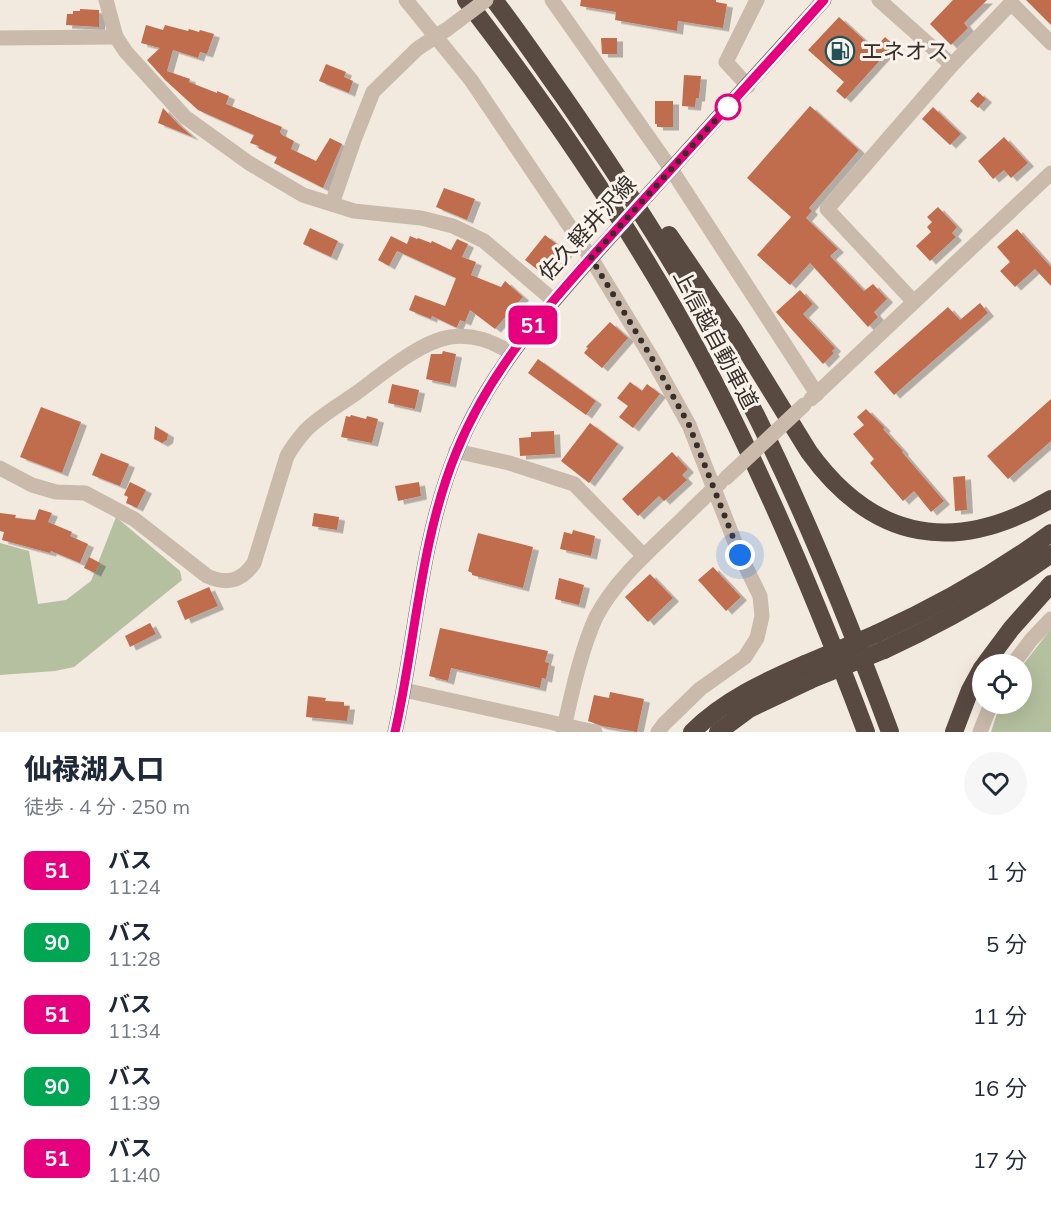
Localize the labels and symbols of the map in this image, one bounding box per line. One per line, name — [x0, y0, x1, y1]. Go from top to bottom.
fuel station icon: エネオス — [824, 35, 856, 67]
place label: エネオス — [861, 37, 949, 65]
unlabelled marker — [715, 94, 741, 120]
street label: 佐久軽井沢線 — [532, 170, 642, 286]
street label: 上信越自動車道 — [667, 264, 765, 414]
line badge: 51 — [506, 306, 560, 344]
your location — [725, 540, 755, 570]

